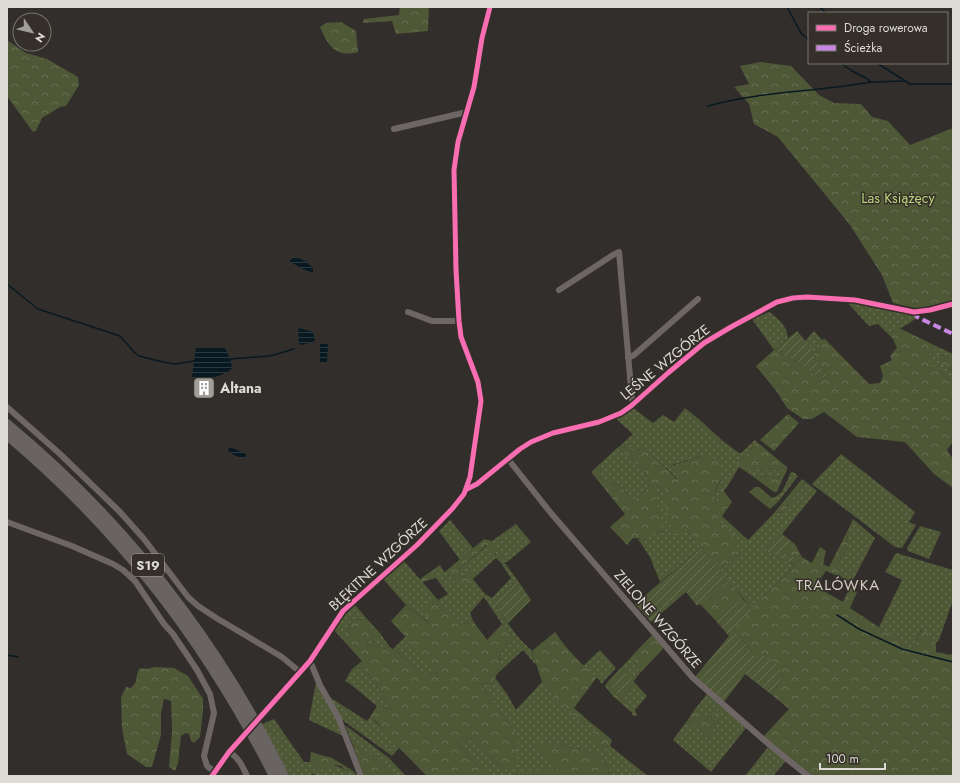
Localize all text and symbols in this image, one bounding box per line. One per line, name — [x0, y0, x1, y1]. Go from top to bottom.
north arrow — [12, 12, 52, 52]
legend — [808, 12, 948, 64]
text: Droga rowerowa — [844, 19, 928, 37]
text: N — [31, 30, 49, 46]
text: Ścieżka — [844, 39, 882, 57]
park label: Las Książęcy — [861, 188, 936, 208]
street label: LEŚNE WZGÓRZE — [616, 320, 714, 404]
building icon: Altana — [191, 375, 217, 401]
place label: Altana — [219, 378, 262, 398]
street label: BŁĘKITNE WZGÓRZE — [324, 513, 432, 615]
road number: S19 — [132, 554, 164, 576]
street label: ZIELONE WZGÓRZE — [610, 566, 706, 672]
district label: TRALÓWKA — [796, 574, 880, 596]
scale bar — [820, 745, 885, 771]
text: 100 m — [826, 750, 859, 768]

